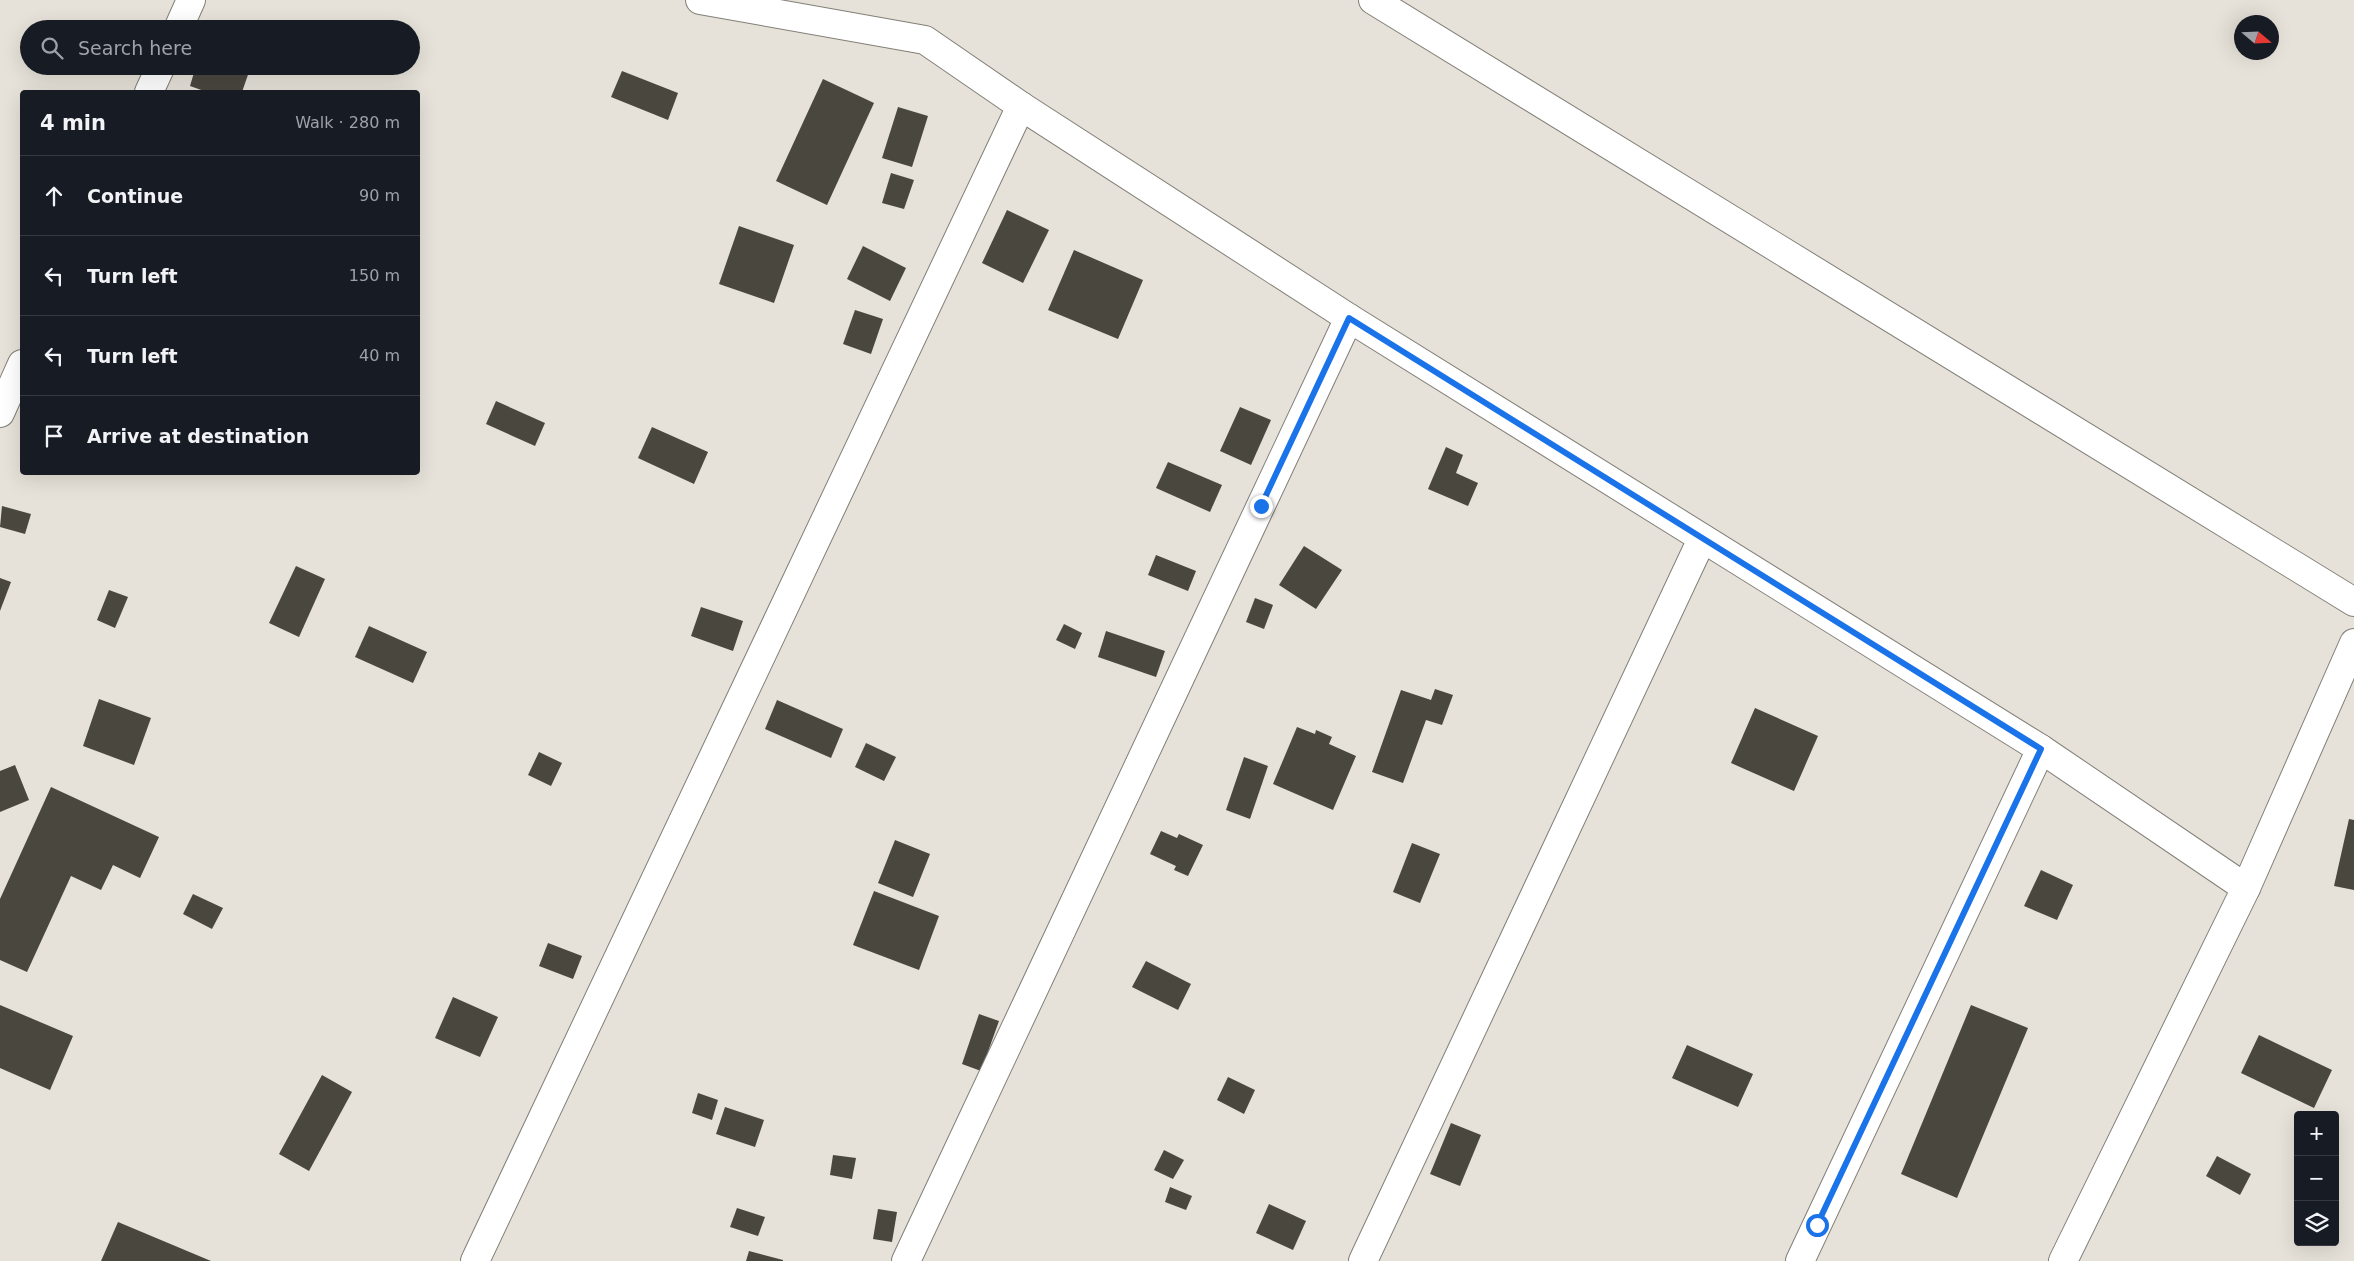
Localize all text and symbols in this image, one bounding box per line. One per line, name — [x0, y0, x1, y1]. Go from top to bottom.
north arrow — [2234, 15, 2279, 60]
search box — [20, 20, 420, 75]
icon: search — [38, 34, 66, 62]
text: Search here — [78, 37, 192, 59]
text: 4 min — [40, 111, 106, 135]
text: Walk · 280 m — [295, 113, 400, 132]
icon: ahead — [40, 182, 68, 210]
text: Continue — [87, 185, 183, 207]
text: 90 m — [359, 186, 400, 205]
icon: left — [40, 262, 68, 290]
text: Turn left — [87, 265, 178, 287]
text: 150 m — [349, 266, 400, 285]
icon: left — [40, 342, 68, 370]
text: Turn left — [87, 345, 178, 367]
text: 40 m — [359, 346, 400, 365]
icon: arrive — [40, 422, 68, 450]
text: Arrive at destination — [87, 425, 309, 447]
route end — [1250, 495, 1273, 518]
map controls — [2294, 1111, 2339, 1246]
button: + — [2294, 1111, 2339, 1156]
button: − — [2294, 1156, 2339, 1201]
button: layers — [2294, 1201, 2339, 1246]
route start — [1806, 1214, 1829, 1237]

